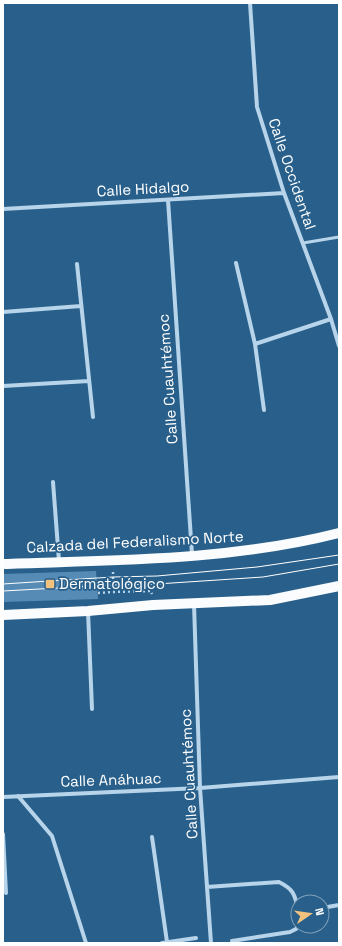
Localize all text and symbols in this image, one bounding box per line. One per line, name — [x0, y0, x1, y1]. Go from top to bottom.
street label: Calle Occidental — [264, 116, 320, 232]
street label: Calle Hidalgo — [96, 177, 190, 200]
street label: Calle Cuauhtémoc — [153, 313, 182, 445]
street label: Calzada del Federalismo Norte — [26, 526, 244, 557]
place label: Dermatológico — [59, 574, 165, 593]
marker: Dermatológico — [44, 578, 56, 590]
street label: Calle Cuauhtémoc — [176, 708, 201, 840]
street label: Calle Anáhuac — [60, 768, 162, 791]
north arrow — [290, 894, 330, 934]
text: N — [312, 907, 327, 917]

